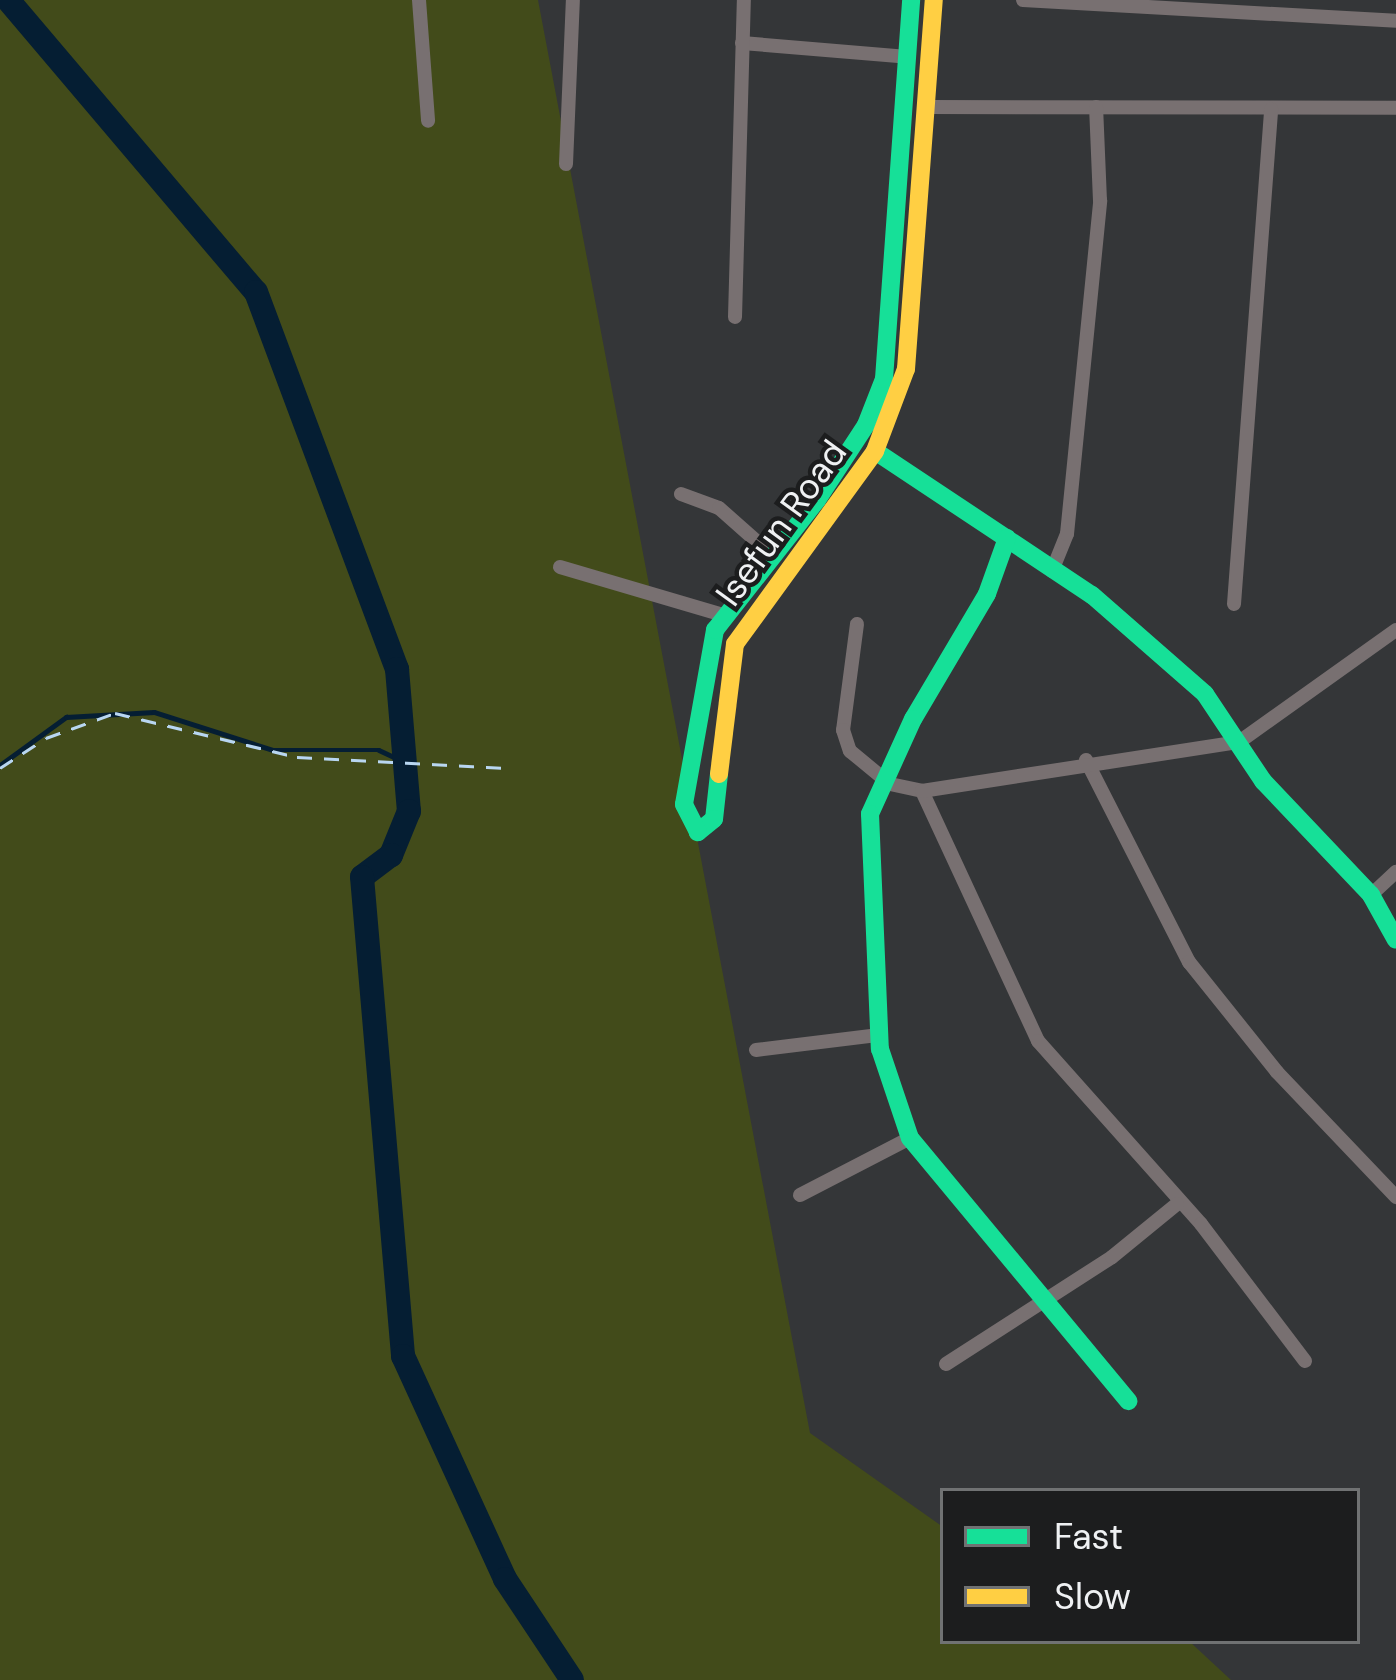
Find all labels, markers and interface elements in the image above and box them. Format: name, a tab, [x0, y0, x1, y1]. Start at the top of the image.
street label: Isefun Road	[707, 432, 855, 614]
legend	[940, 1488, 1360, 1644]
text: Fast	[1054, 1513, 1123, 1560]
text: Slow	[1054, 1573, 1131, 1620]

